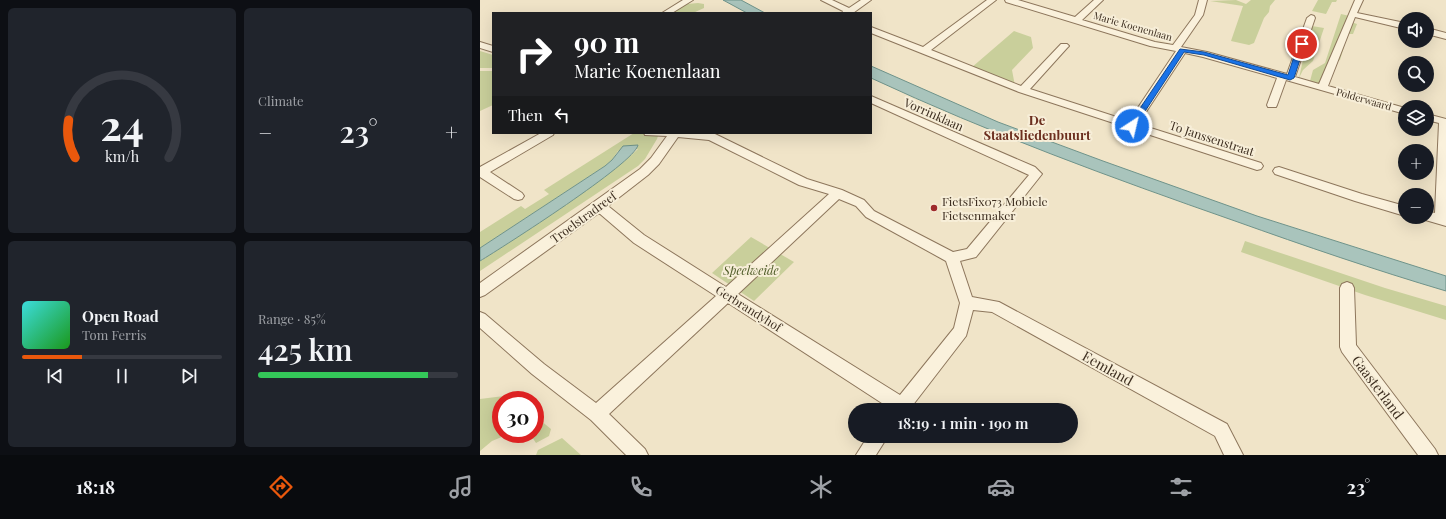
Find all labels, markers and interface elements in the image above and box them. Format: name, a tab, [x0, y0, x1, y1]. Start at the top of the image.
street label: Marie Koenenlaan	[1092, 8, 1174, 44]
map controls	[1398, 12, 1434, 224]
button: sound	[1398, 12, 1434, 48]
text: 90 m	[574, 23, 639, 60]
pin	[1285, 27, 1319, 61]
icon: right	[508, 28, 560, 80]
icon: arrive	[1291, 33, 1313, 55]
button: search	[1398, 56, 1434, 92]
text: Marie Koenenlaan	[574, 59, 721, 83]
street label: Polderwaard	[1335, 84, 1393, 114]
text: Climate	[258, 92, 304, 109]
street label: Vorrinklaan	[901, 93, 966, 134]
text: 24	[100, 96, 144, 151]
button: layers	[1398, 100, 1434, 136]
icon: left	[551, 104, 573, 126]
text: Then	[508, 105, 543, 125]
position arrow	[1111, 105, 1153, 147]
text: 23°	[340, 111, 378, 151]
district label: De Staatsliedenbuurt	[983, 111, 1091, 143]
text: −	[258, 117, 272, 147]
text: +	[445, 117, 458, 147]
street label: To Janssenstraat	[1167, 117, 1257, 159]
button: +	[1398, 144, 1434, 180]
text: km/h	[105, 147, 140, 166]
street label: Troelstradreef	[547, 187, 620, 246]
button: −	[1398, 188, 1434, 224]
place label: FietsFix073 Mobiele Fietsenmaker	[942, 193, 1048, 223]
marker: FietsFix073 Mobiele Fietsenmaker	[929, 203, 939, 213]
park label: Speelweide	[722, 262, 779, 278]
street label: Gerbrandyhof	[713, 281, 786, 335]
text: Open Road	[82, 306, 159, 326]
text: Range · 85%	[258, 310, 326, 327]
text: Tom Ferris	[82, 326, 146, 343]
text: 425 km	[258, 329, 352, 369]
street label: Eemland	[1079, 346, 1137, 390]
street label: Gaasterland	[1348, 351, 1408, 423]
icon: previous	[44, 365, 66, 387]
icon: pause	[111, 365, 133, 387]
icon: next	[178, 365, 200, 387]
speed limit sign: 30	[492, 391, 544, 443]
text: 18:19 · 1 min · 190 m	[897, 413, 1029, 433]
icon: directions	[267, 473, 295, 501]
icon: music	[447, 473, 475, 501]
icon: phone	[627, 473, 655, 501]
icon: climate	[807, 473, 835, 501]
icon: car	[987, 473, 1015, 501]
icon: filters	[1167, 473, 1195, 501]
text: 18:18	[76, 475, 115, 499]
text: 23°	[1347, 475, 1370, 499]

